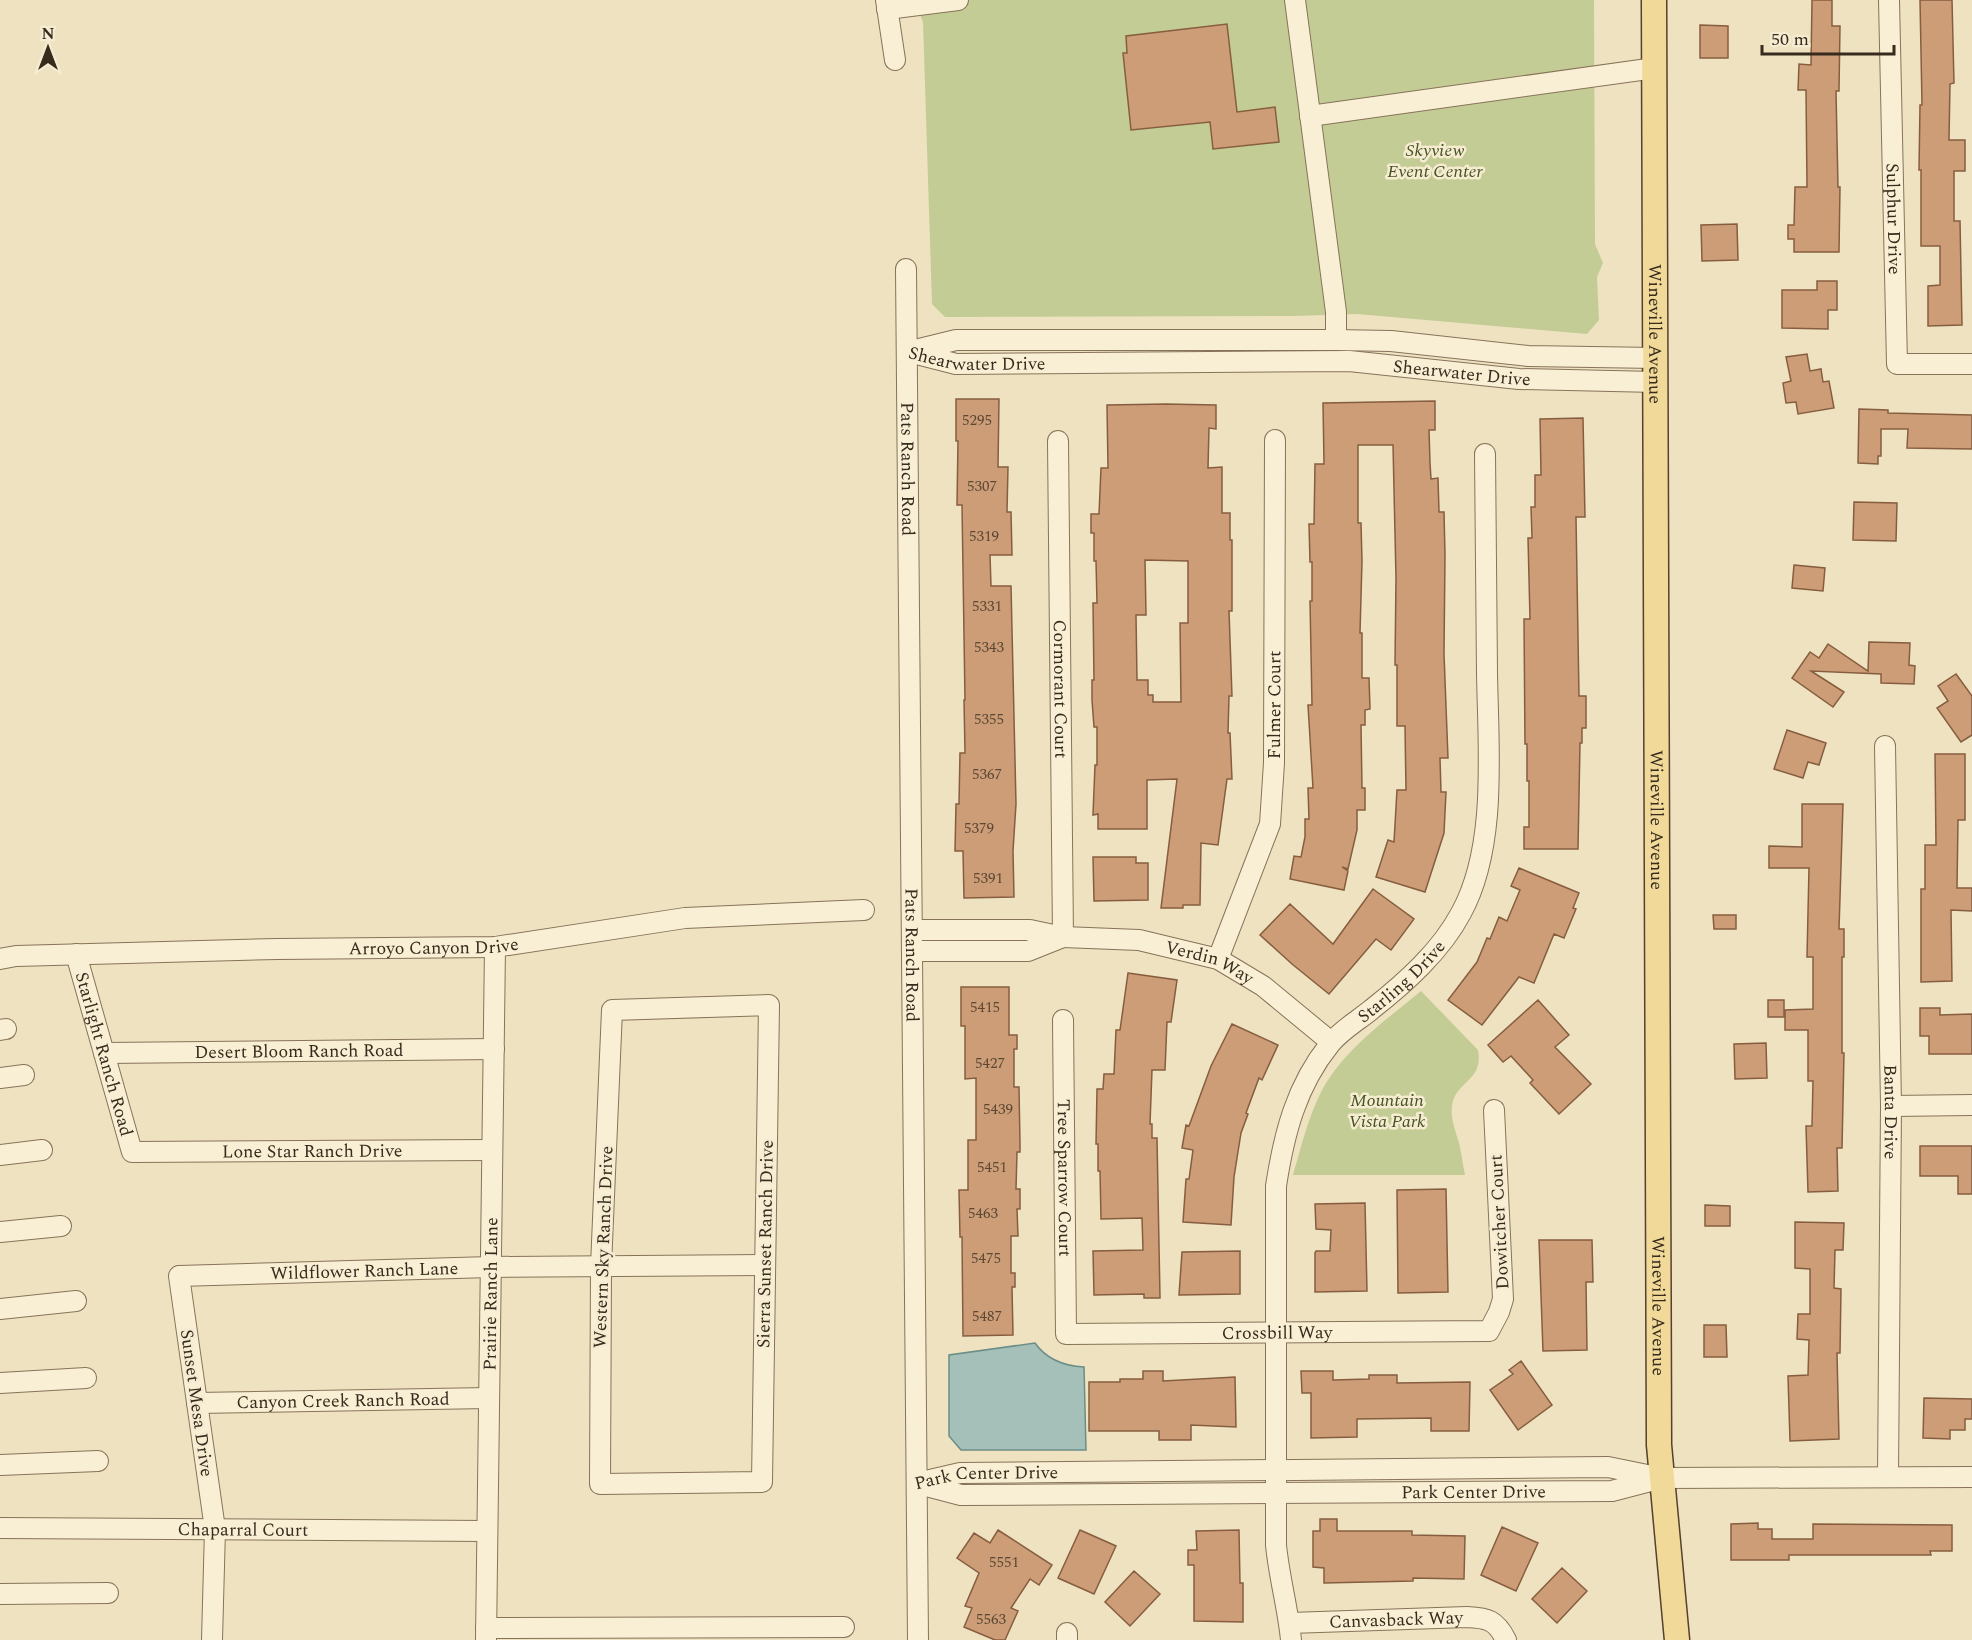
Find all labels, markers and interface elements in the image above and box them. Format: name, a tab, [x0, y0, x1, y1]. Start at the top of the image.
north arrow	[18, 18, 78, 78]
scale bar	[1762, 18, 1894, 56]
text: N	[41, 22, 55, 46]
text: 50 m	[1771, 26, 1809, 53]
park label: Skyview Event Center	[1387, 137, 1484, 185]
street label: Sulphur Drive	[1879, 163, 1908, 275]
street label: Wineville Avenue	[1641, 264, 1668, 404]
street label: Shearwater Drive	[906, 339, 1046, 378]
street label: Shearwater Drive	[1392, 353, 1531, 393]
street label: Pats Ranch Road	[893, 402, 921, 536]
house number: 5295	[962, 409, 992, 432]
house number: 5307	[967, 475, 997, 498]
house number: 5319	[969, 525, 999, 548]
house number: 5331	[972, 595, 1002, 618]
street label: Cormorant Court	[1046, 619, 1074, 759]
house number: 5343	[974, 636, 1004, 659]
street label: Fulmer Court	[1261, 650, 1288, 759]
house number: 5355	[974, 708, 1004, 731]
street label: Wineville Avenue	[1643, 750, 1670, 890]
house number: 5367	[972, 763, 1002, 786]
house number: 5379	[964, 817, 994, 840]
house number: 5391	[973, 867, 1003, 890]
street label: Pats Ranch Road	[897, 888, 926, 1022]
street label: Arroyo Canyon Drive	[348, 931, 520, 962]
street label: Verdin Way	[1162, 934, 1260, 992]
street label: Starling Drive	[1352, 935, 1452, 1030]
street label: Starlight Ranch Road	[68, 969, 140, 1139]
house number: 5415	[970, 996, 1000, 1019]
street label: Desert Bloom Ranch Road	[194, 1037, 404, 1066]
house number: 5427	[975, 1052, 1005, 1075]
street label: Banta Drive	[1876, 1064, 1904, 1160]
park label: Mountain Vista Park	[1348, 1087, 1426, 1135]
house number: 5439	[983, 1098, 1013, 1121]
street label: Tree Sparrow Court	[1050, 1099, 1078, 1257]
street label: Lone Star Ranch Drive	[222, 1137, 403, 1165]
street label: Sierra Sunset Ranch Drive	[750, 1140, 781, 1348]
street label: Western Sky Ranch Drive	[586, 1145, 621, 1349]
street label: Dowitcher Court	[1482, 1154, 1517, 1290]
house number: 5451	[977, 1156, 1007, 1179]
house number: 5463	[968, 1202, 998, 1225]
street label: Prairie Ranch Lane	[476, 1217, 505, 1371]
street label: Wineville Avenue	[1644, 1236, 1672, 1376]
house number: 5475	[971, 1247, 1001, 1270]
street label: Wildflower Ranch Lane	[270, 1255, 459, 1287]
house number: 5487	[972, 1305, 1002, 1328]
street label: Crossbill Way	[1222, 1319, 1334, 1347]
street label: Sunset Mesa Drive	[173, 1328, 220, 1479]
street label: Canyon Creek Ranch Road	[236, 1386, 450, 1416]
street label: Park Center Drive	[912, 1459, 1058, 1497]
street label: Park Center Drive	[1401, 1478, 1546, 1506]
street label: Chaparral Court	[177, 1516, 308, 1544]
house number: 5551	[989, 1551, 1019, 1574]
street label: Canvasback Way	[1328, 1604, 1465, 1636]
house number: 5563	[976, 1608, 1006, 1631]

